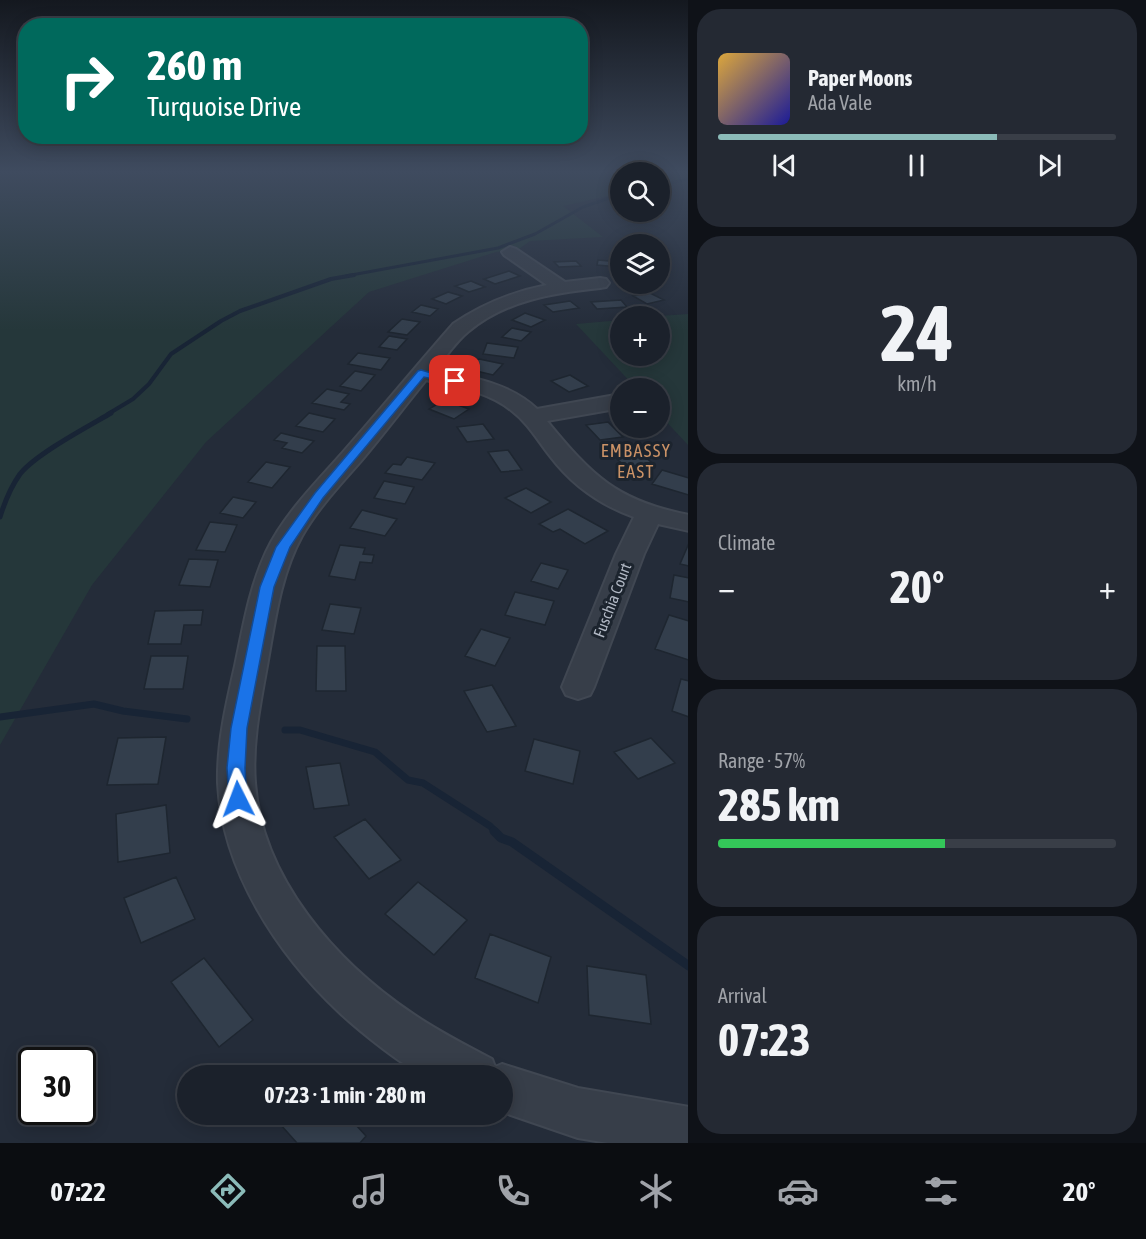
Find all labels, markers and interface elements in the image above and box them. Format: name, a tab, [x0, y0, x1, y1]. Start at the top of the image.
text: 260 m	[147, 41, 242, 89]
icon: right	[48, 42, 126, 120]
text: Paper Moons	[808, 65, 912, 91]
text: Turquoise Drive	[147, 91, 301, 122]
text: Ada Vale	[808, 91, 872, 114]
icon: previous	[768, 149, 801, 182]
icon: pause	[900, 149, 933, 182]
icon: next	[1033, 149, 1066, 182]
map controls	[610, 162, 670, 438]
button: search	[610, 162, 670, 222]
button: layers	[610, 234, 670, 294]
text: 24	[880, 288, 954, 378]
button: +	[610, 306, 670, 366]
pin	[429, 355, 480, 406]
icon: arrive	[438, 364, 471, 397]
text: km/h	[897, 372, 937, 395]
button: −	[610, 378, 670, 438]
district label: EMBASSY EAST	[601, 440, 671, 482]
text: Climate	[718, 531, 775, 554]
street label: Fuschia Court	[590, 560, 635, 640]
text: 20°	[890, 561, 944, 613]
text: −	[718, 568, 735, 606]
text: +	[1099, 568, 1116, 606]
text: Range · 57%	[718, 749, 805, 772]
position arrow	[206, 767, 270, 831]
text: 285 km	[718, 779, 840, 831]
text: Arrival	[718, 984, 767, 1007]
text: 07:23	[718, 1014, 811, 1066]
speed limit sign: 30	[18, 1047, 96, 1125]
text: 07:23 · 1 min · 280 m	[264, 1082, 426, 1108]
icon: directions	[207, 1170, 249, 1212]
icon: music	[349, 1170, 391, 1212]
icon: phone	[492, 1170, 534, 1212]
icon: climate	[635, 1170, 677, 1212]
icon: car	[777, 1170, 819, 1212]
icon: filters	[920, 1170, 962, 1212]
text: 07:22	[50, 1176, 106, 1207]
text: 20°	[1063, 1176, 1096, 1207]

